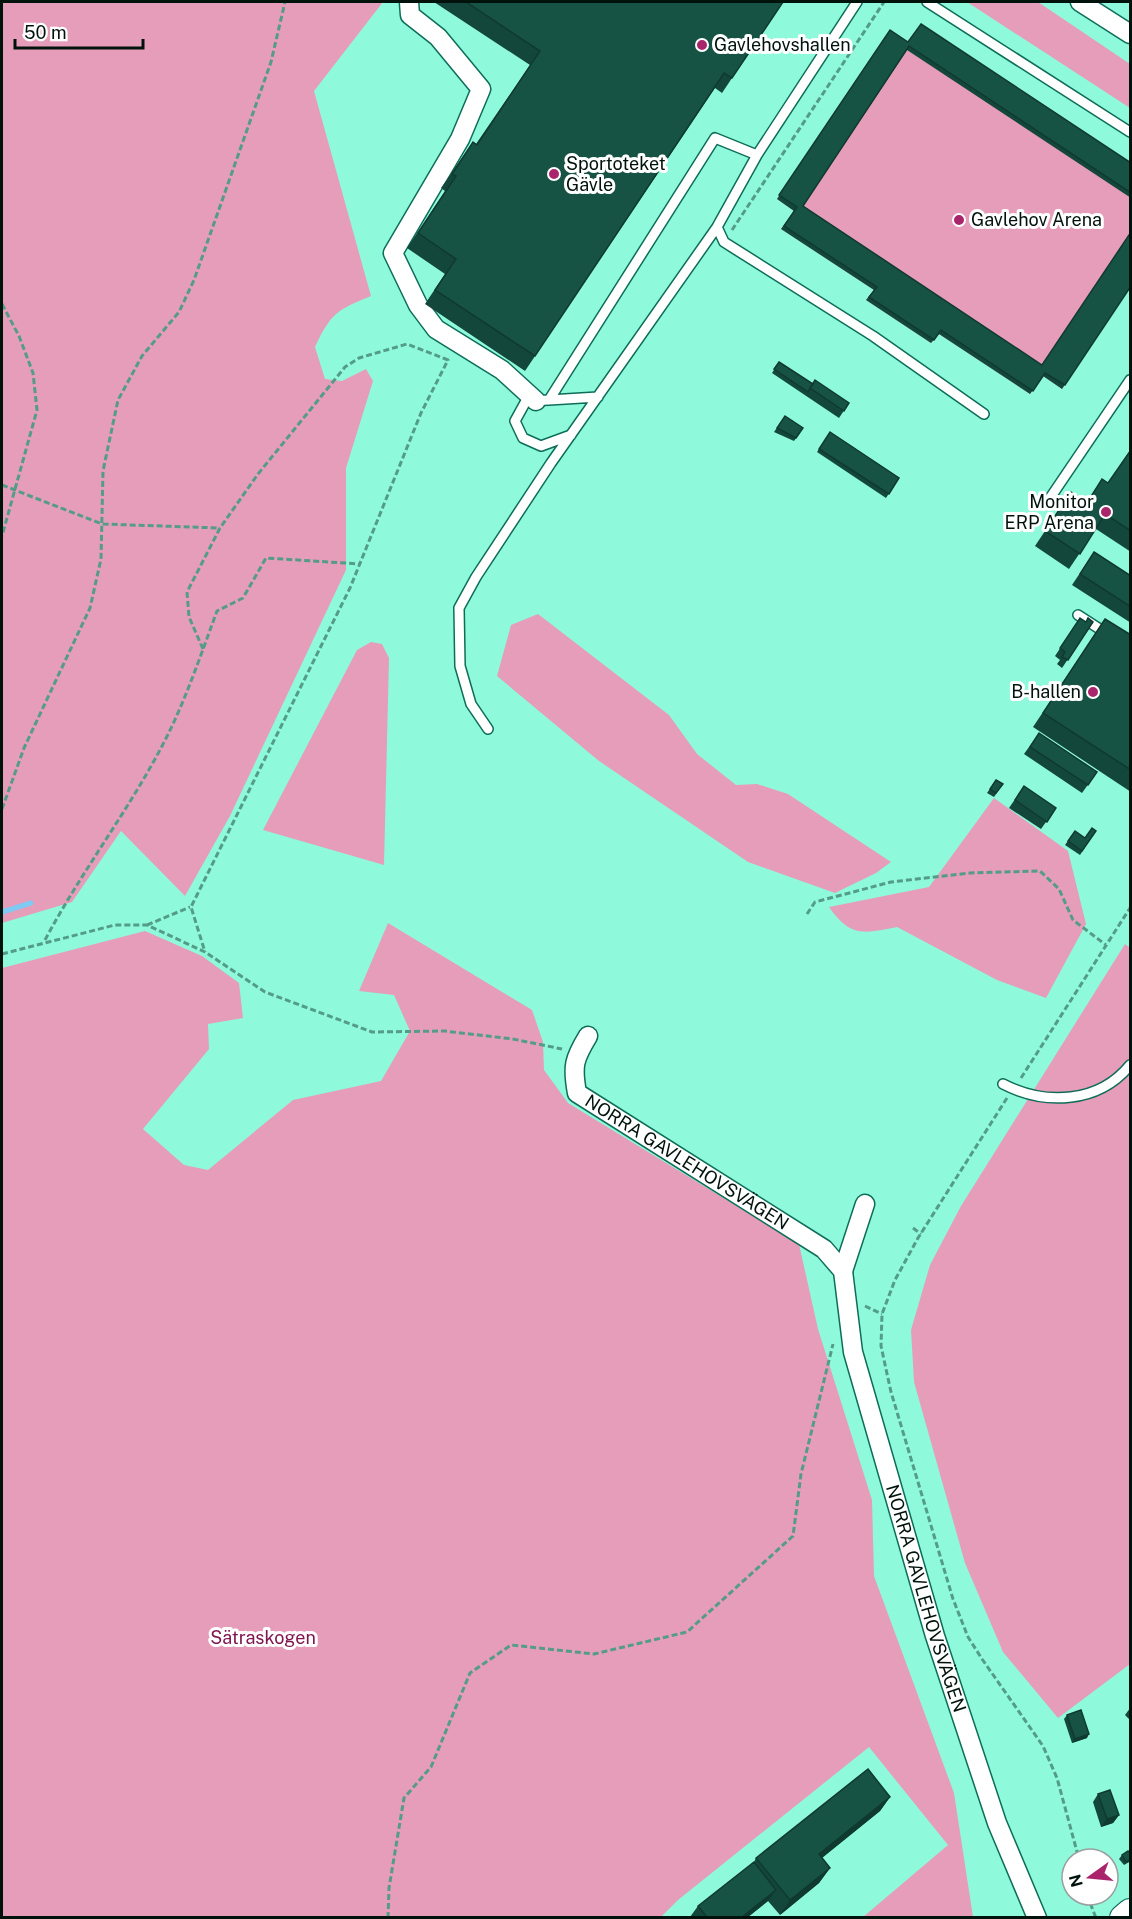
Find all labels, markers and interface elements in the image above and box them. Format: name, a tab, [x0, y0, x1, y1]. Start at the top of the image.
scale bar	[15, 12, 142, 50]
text: 50 m	[24, 22, 67, 43]
place label: Gavlehovshallen	[714, 34, 851, 55]
marker: Gavlehovshallen	[695, 38, 709, 52]
place label: Sportoteket Gävle	[566, 153, 666, 195]
marker: Sportoteket Gävle	[547, 167, 561, 181]
place label: Gavlehov Arena	[971, 209, 1102, 230]
marker: Gavlehov Arena	[952, 213, 966, 227]
place label: Monitor ERP Arena	[1005, 491, 1094, 533]
marker: Monitor ERP Arena	[1099, 505, 1113, 519]
place label: B-hallen	[1011, 681, 1081, 702]
marker: B-hallen	[1086, 685, 1100, 699]
street label: NORRA GAVLEHOVSVÄGEN	[581, 1090, 793, 1234]
street label: NORRA GAVLEHOVSVÄGEN	[882, 1482, 971, 1715]
park label: Sätraskogen	[210, 1627, 316, 1648]
north arrow	[1060, 1847, 1120, 1907]
text: N	[1065, 1872, 1087, 1889]

